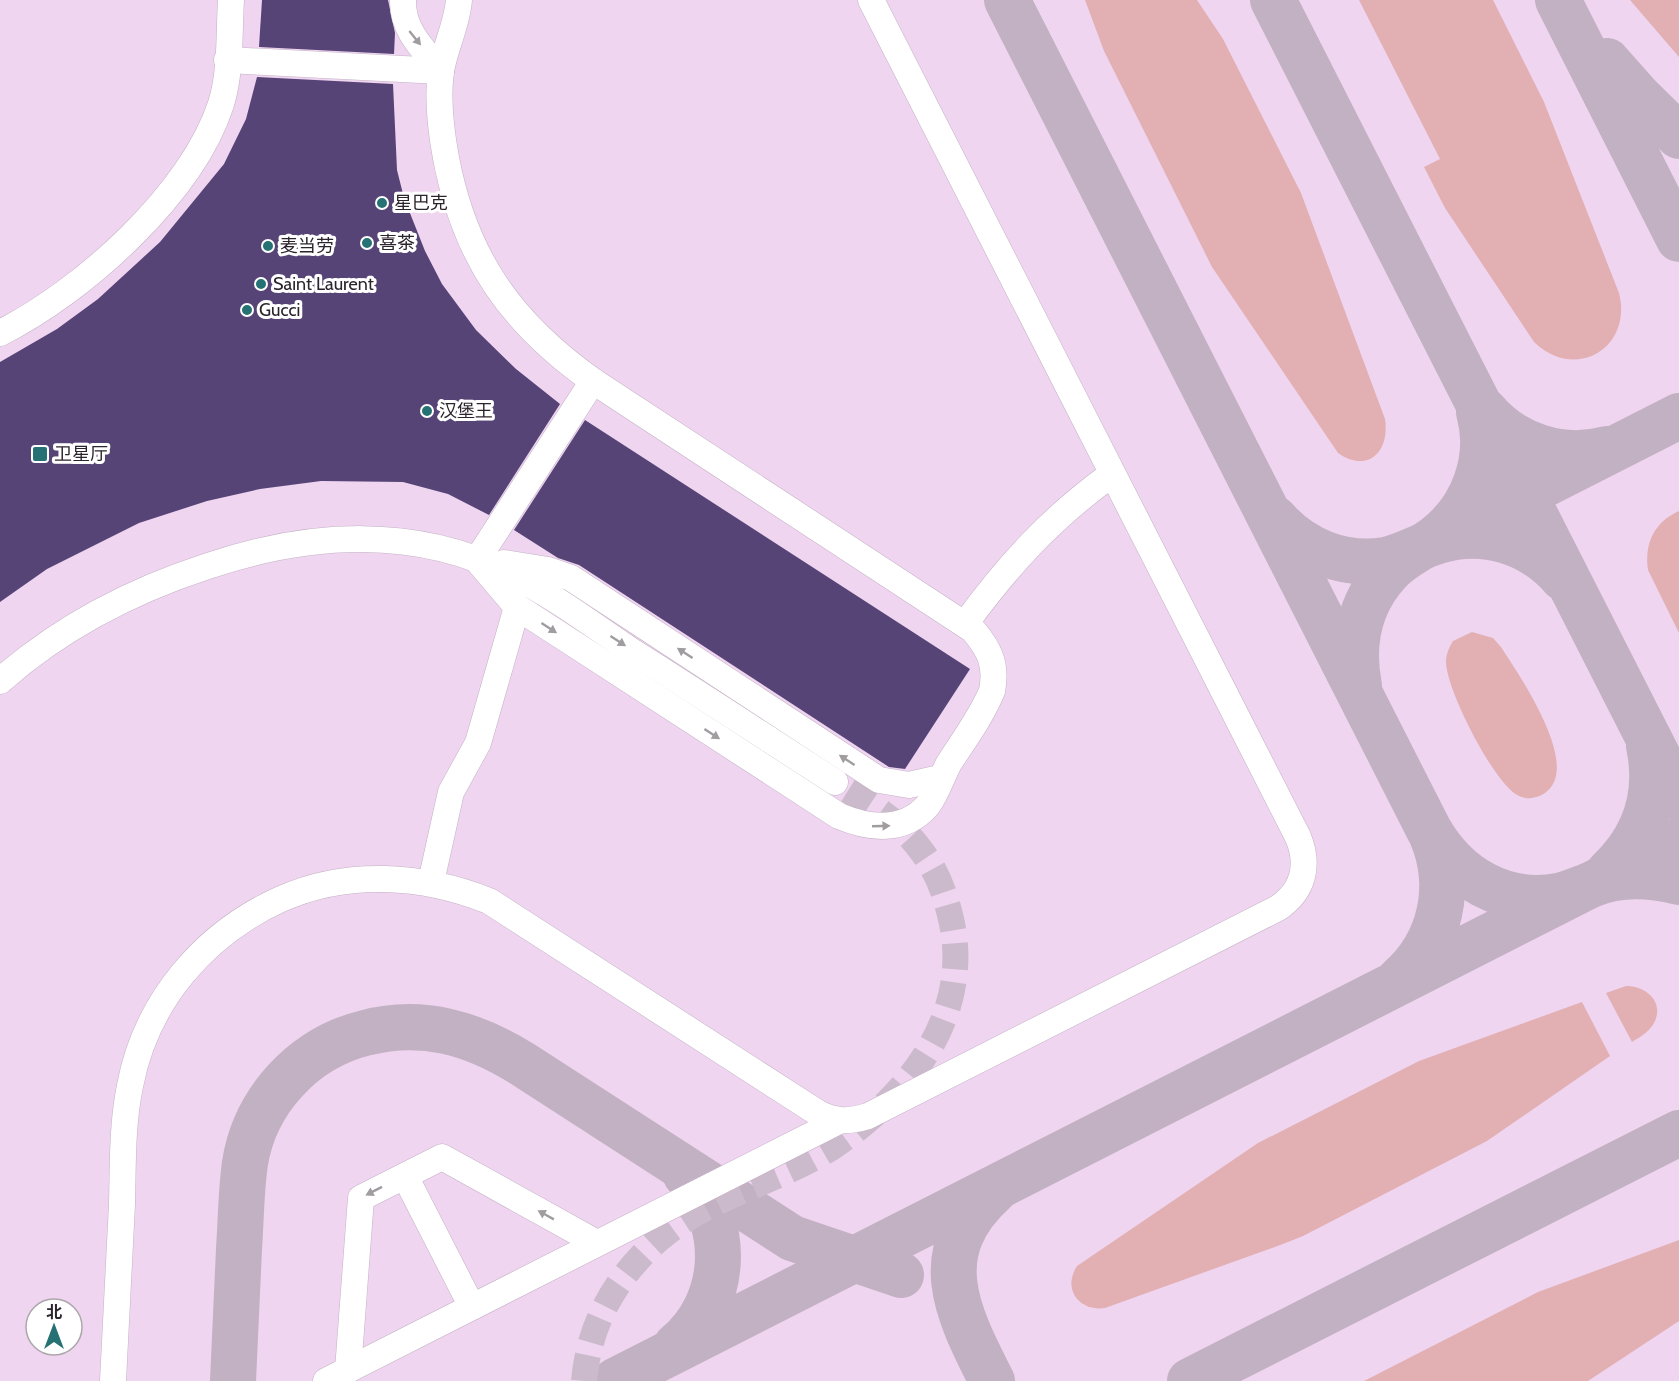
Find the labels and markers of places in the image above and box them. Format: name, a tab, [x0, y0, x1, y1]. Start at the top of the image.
place label: 星巴克	[394, 192, 448, 214]
marker: 星巴克	[375, 196, 389, 210]
place label: 喜茶	[379, 232, 415, 254]
place label: 麦当劳	[280, 235, 334, 257]
marker: 喜茶	[360, 236, 374, 250]
marker: 麦当劳	[261, 239, 275, 253]
place label: Saint Laurent	[273, 273, 374, 295]
marker: Saint Laurent	[254, 277, 268, 291]
place label: Gucci	[259, 299, 300, 321]
marker: Gucci	[240, 303, 254, 317]
place label: 汉堡王	[439, 400, 493, 422]
marker: 汉堡王	[420, 404, 434, 418]
place label: 卫星厅	[54, 443, 108, 465]
marker: 卫星厅	[31, 445, 49, 463]

